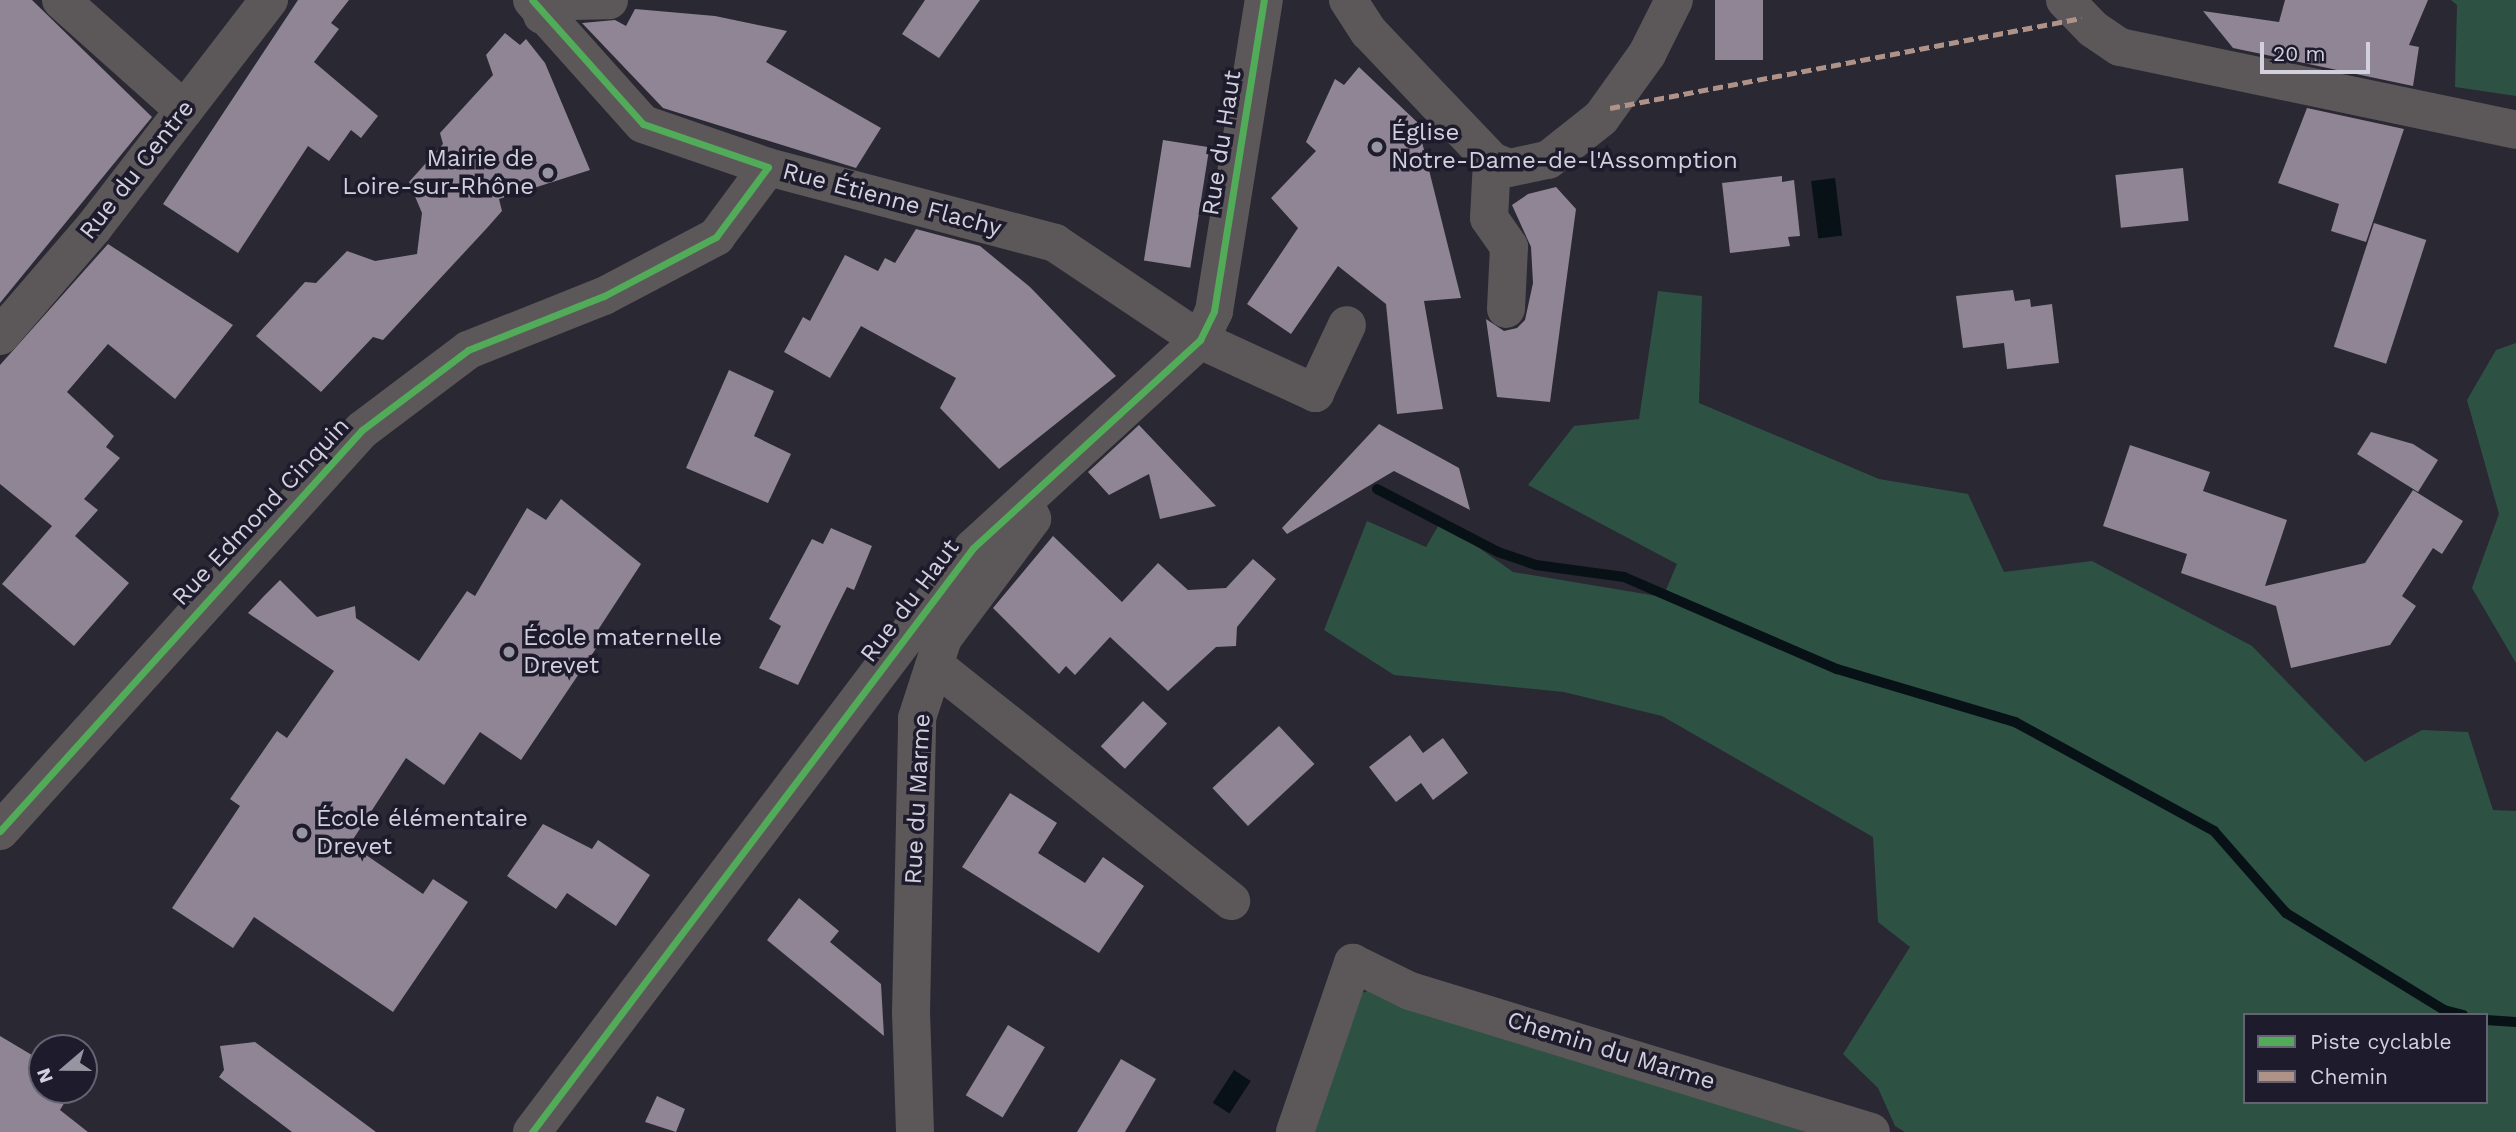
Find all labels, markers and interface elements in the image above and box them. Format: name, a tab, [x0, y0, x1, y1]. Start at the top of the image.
scale bar	[2264, 28, 2374, 72]
text: 20 m	[2273, 41, 2325, 66]
street label: Rue du Haut	[1196, 68, 1248, 218]
street label: Rue du Centre	[74, 95, 200, 245]
place label: Église Notre-Dame-de-l'Assomption	[1391, 119, 1738, 175]
marker: Église Notre-Dame-de-l'Assomption	[1369, 139, 1385, 155]
place label: Mairie de Loire-sur-Rhône	[342, 145, 534, 201]
street label: Rue Étienne Flachy	[779, 157, 1005, 243]
marker: Mairie de Loire-sur-Rhône	[540, 165, 556, 181]
street label: Rue Edmond Cinquin	[166, 412, 356, 612]
street label: Rue du Haut	[854, 534, 966, 668]
place label: École maternelle Drevet	[523, 624, 722, 680]
marker: École maternelle Drevet	[501, 644, 517, 660]
street label: Rue du Marme	[899, 713, 937, 885]
place label: École élémentaire Drevet	[316, 805, 528, 861]
marker: École élémentaire Drevet	[294, 825, 310, 841]
street label: Chemin du Marme	[1504, 1006, 1718, 1096]
legend	[2243, 1013, 2488, 1104]
text: Piste cyclable	[2310, 1029, 2452, 1054]
north arrow	[28, 1034, 98, 1104]
text: Chemin	[2310, 1064, 2388, 1089]
text: N	[31, 1065, 58, 1086]

